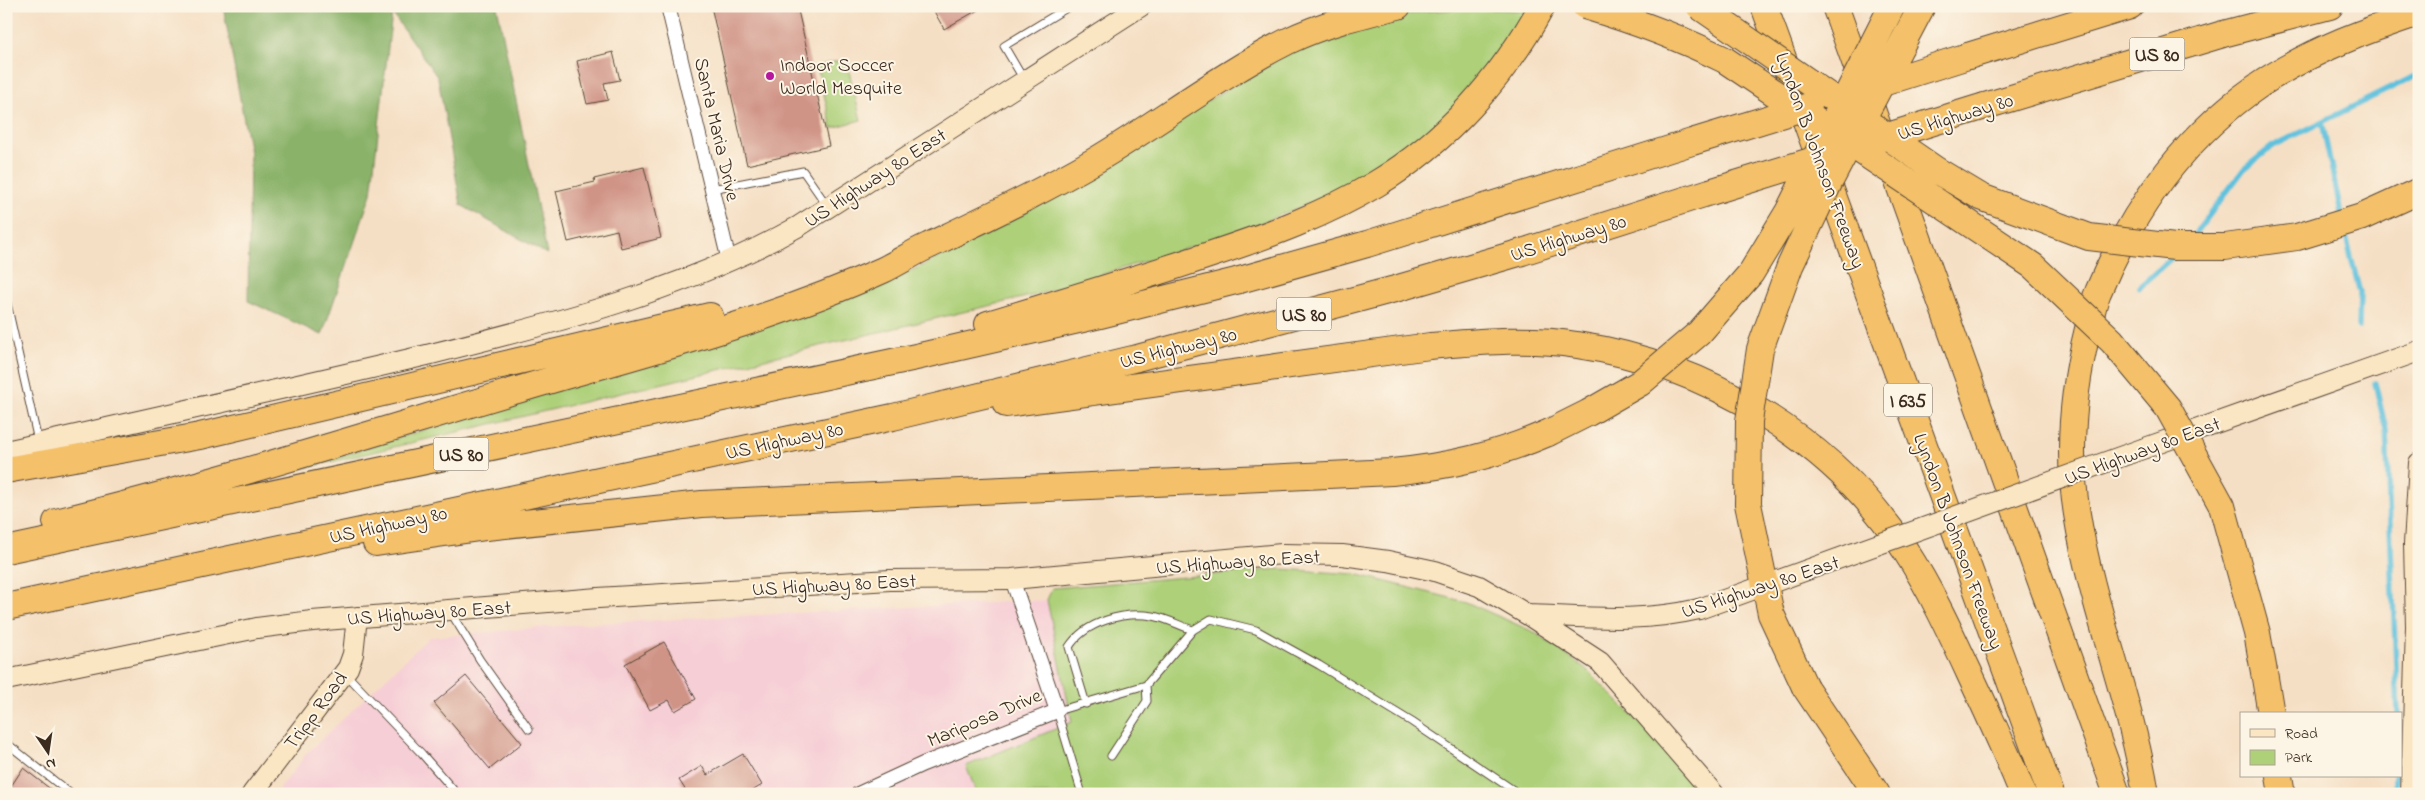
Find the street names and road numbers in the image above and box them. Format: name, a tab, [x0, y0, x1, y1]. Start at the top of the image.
road number: US 80	[2130, 38, 2184, 70]
street label: Lyndon B Johnson Freeway	[1766, 49, 1871, 273]
street label: Santa Maria Drive	[685, 55, 746, 204]
street label: US Highway 80	[1894, 87, 2018, 151]
street label: US Highway 80 East	[800, 122, 954, 237]
street label: US Highway 80	[1507, 208, 1631, 272]
road number: US 80	[1276, 298, 1332, 330]
street label: US Highway 80	[1117, 321, 1241, 379]
road number: I 635	[1884, 384, 1932, 416]
street label: US Highway 80 East	[2061, 411, 2226, 495]
street label: US Highway 80	[723, 416, 847, 470]
street label: Lyndon B Johnson Freeway	[1904, 430, 2009, 654]
road number: US 80	[434, 438, 488, 470]
street label: US Highway 80	[327, 500, 451, 554]
street label: US Highway 80 East	[1155, 543, 1322, 585]
street label: US Highway 80 East	[1678, 549, 1844, 629]
street label: US Highway 80 East	[751, 568, 917, 606]
street label: US Highway 80 East	[346, 594, 513, 636]
street label: Tripp Road	[278, 666, 356, 757]
street label: Mariposa Drive	[923, 682, 1047, 756]

